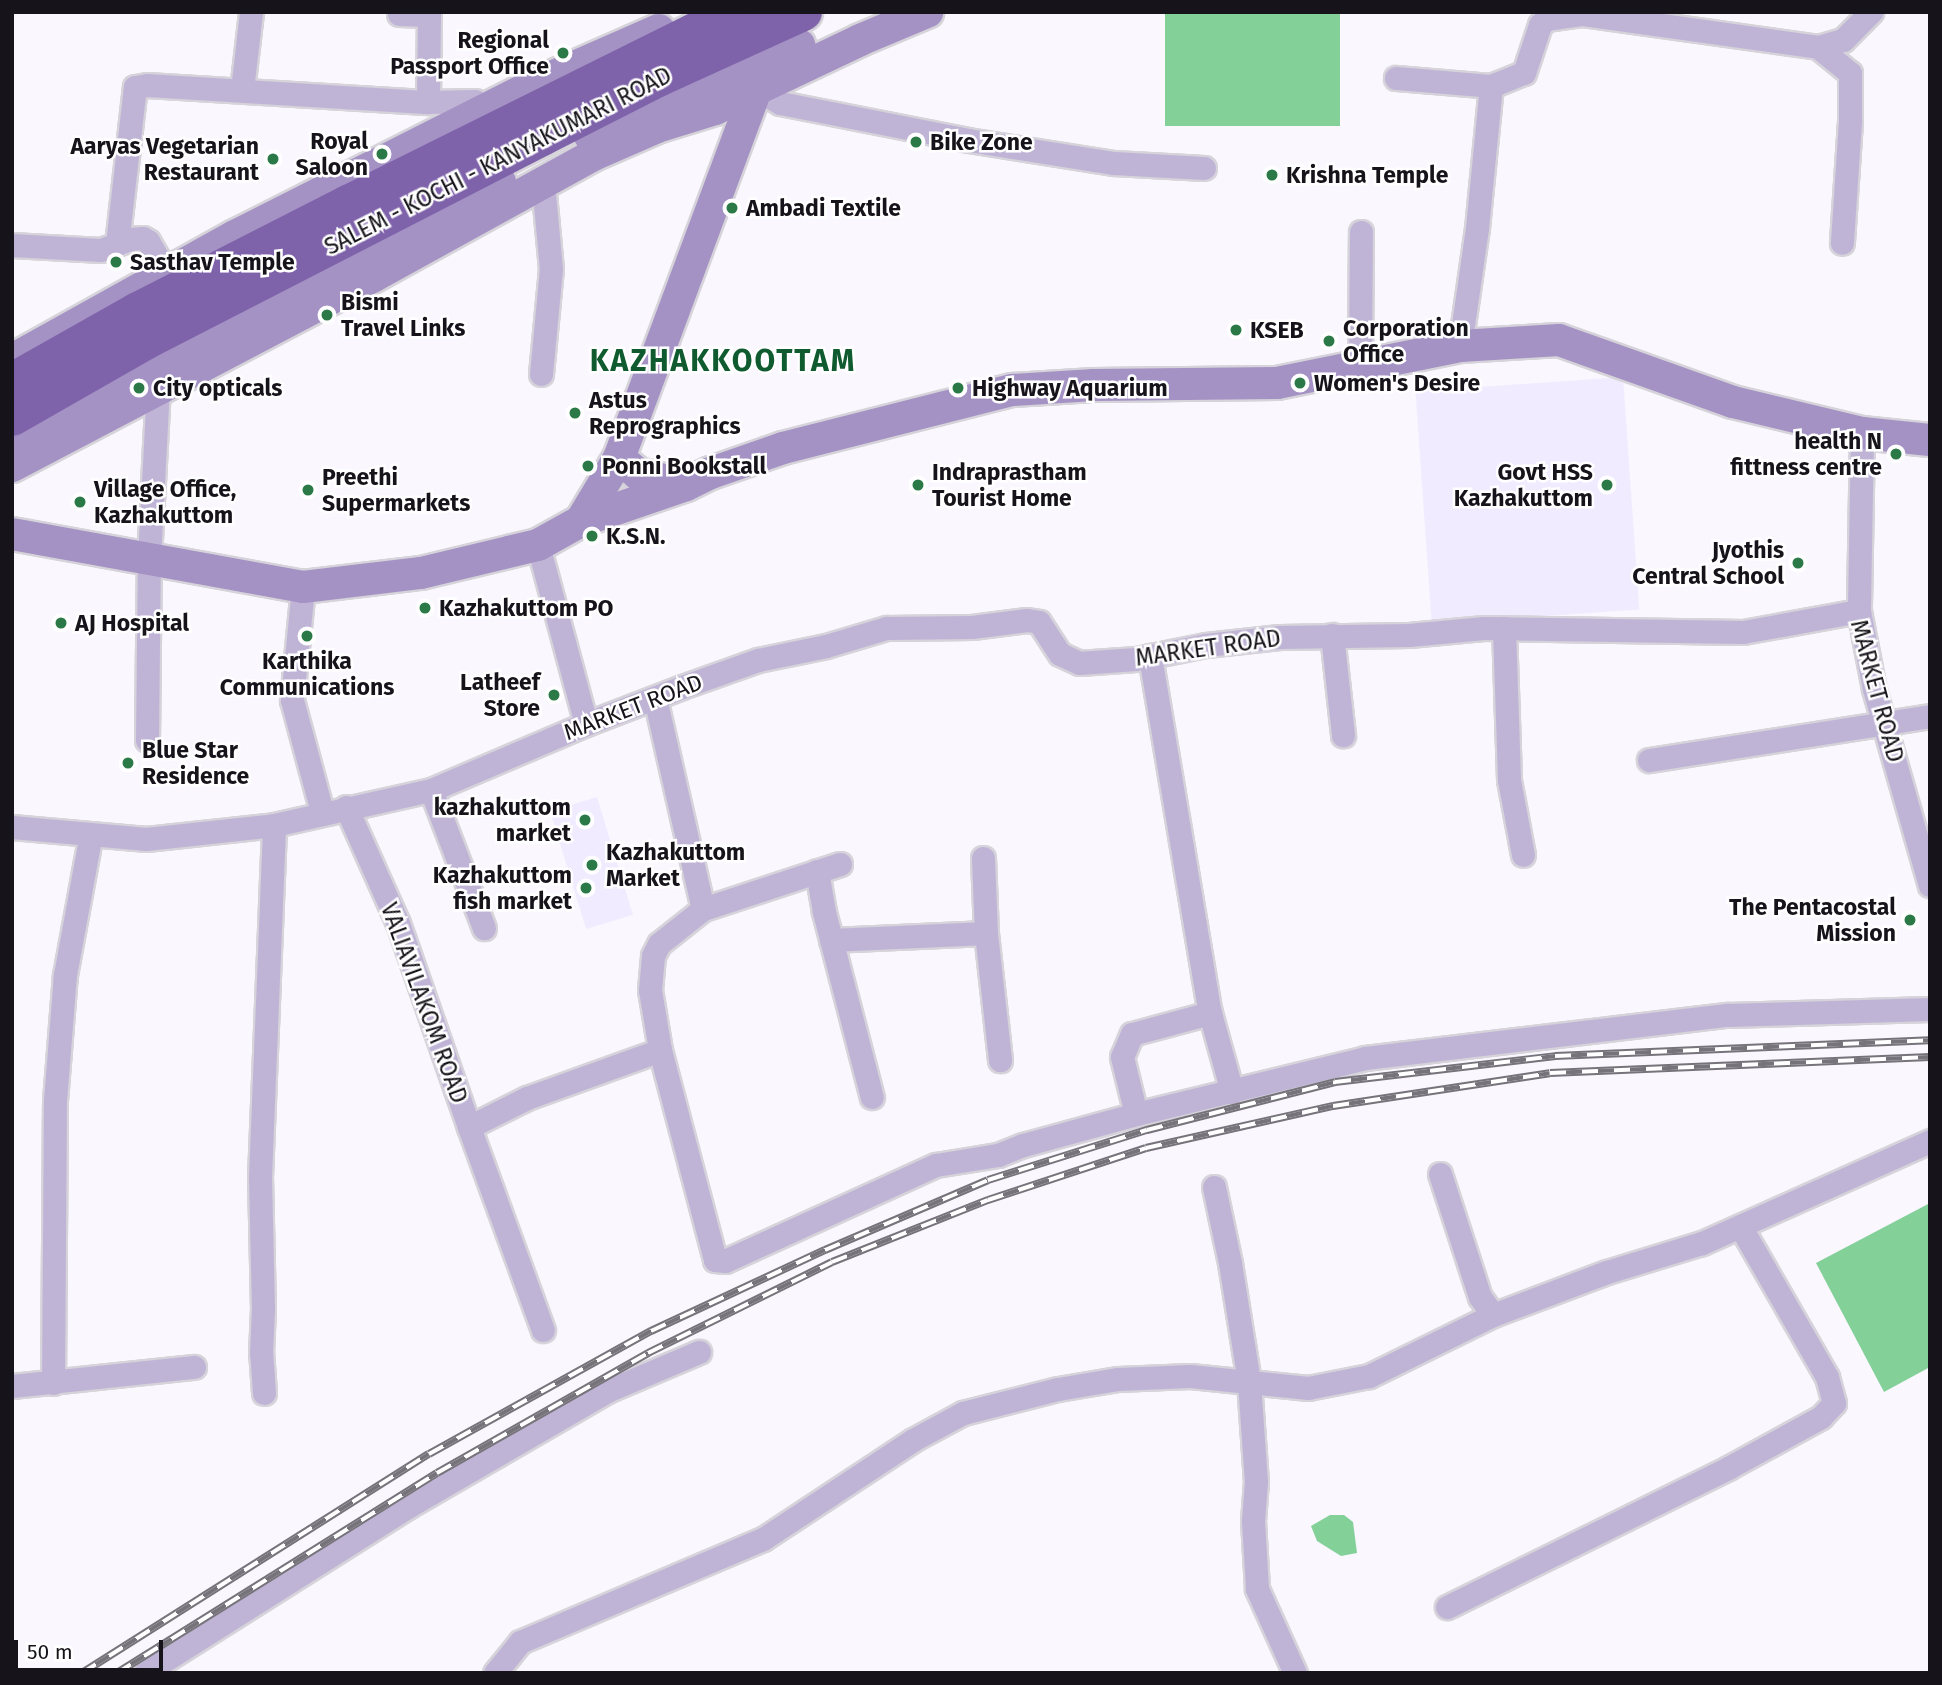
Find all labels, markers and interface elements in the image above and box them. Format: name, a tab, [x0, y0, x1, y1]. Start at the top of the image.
place label: Regional Passport Office	[390, 26, 549, 80]
marker: Regional Passport Office	[555, 45, 571, 61]
street label: SALEM - KOCHI - KANYAKUMARI ROAD	[320, 61, 676, 261]
place label: Royal Saloon	[296, 127, 368, 181]
place label: Bike Zone	[930, 128, 1033, 156]
place label: Aaryas Vegetarian Restaurant	[70, 132, 259, 186]
marker: Bike Zone	[908, 134, 924, 150]
marker: Royal Saloon	[374, 146, 390, 162]
marker: Aaryas Vegetarian Restaurant	[265, 151, 281, 167]
place label: Krishna Temple	[1286, 161, 1448, 189]
marker: Krishna Temple	[1264, 167, 1280, 183]
place label: Ambadi Textile	[746, 194, 901, 222]
marker: Ambadi Textile	[724, 200, 740, 216]
place label: Sasthav Temple	[130, 248, 295, 276]
marker: Sasthav Temple	[108, 254, 124, 270]
place label: Bismi Travel Links	[341, 288, 465, 342]
marker: Bismi Travel Links	[319, 307, 335, 323]
place label: Corporation Office	[1343, 314, 1469, 368]
place label: KSEB	[1250, 316, 1304, 344]
marker: KSEB	[1228, 322, 1244, 338]
marker: Corporation Office	[1321, 333, 1337, 349]
district label: KAZHAKKOOTTAM	[591, 343, 855, 379]
place label: Women's Desire	[1314, 369, 1480, 397]
place label: City opticals	[153, 374, 282, 402]
place label: Highway Aquarium	[972, 374, 1168, 402]
marker: Women's Desire	[1292, 375, 1308, 391]
marker: City opticals	[131, 380, 147, 396]
marker: Highway Aquarium	[950, 380, 966, 396]
place label: Astus Reprographics	[589, 386, 741, 440]
marker: Astus Reprographics	[567, 405, 583, 421]
place label: health N fittness centre	[1730, 427, 1882, 481]
marker: health N fittness centre	[1888, 446, 1904, 462]
place label: Ponni Bookstall	[602, 452, 766, 480]
marker: Ponni Bookstall	[580, 458, 596, 474]
place label: Indraprastham Tourist Home	[932, 458, 1087, 512]
place label: Govt HSS Kazhakuttom	[1454, 458, 1593, 512]
place label: Preethi Supermarkets	[322, 463, 470, 517]
place label: Village Office, Kazhakuttom	[94, 475, 236, 529]
marker: Indraprastham Tourist Home	[910, 477, 926, 493]
marker: Govt HSS Kazhakuttom	[1599, 477, 1615, 493]
marker: Preethi Supermarkets	[300, 482, 316, 498]
marker: Village Office, Kazhakuttom	[72, 494, 88, 510]
place label: K.S.N.	[606, 522, 666, 550]
marker: K.S.N.	[584, 528, 600, 544]
place label: Jyothis Central School	[1632, 536, 1784, 590]
marker: Jyothis Central School	[1790, 555, 1806, 571]
place label: Kazhakuttom PO	[439, 594, 613, 622]
marker: Kazhakuttom PO	[417, 600, 433, 616]
place label: AJ Hospital	[75, 609, 189, 637]
marker: AJ Hospital	[53, 615, 69, 631]
street label: MARKET ROAD	[1845, 617, 1909, 765]
street label: MARKET ROAD	[1134, 624, 1282, 672]
marker: Karthika Communications	[299, 628, 315, 644]
place label: Karthika Communications	[220, 647, 394, 701]
place label: Latheef Store	[460, 668, 540, 722]
street label: MARKET ROAD	[560, 668, 706, 746]
marker: Latheef Store	[546, 687, 562, 703]
place label: Blue Star Residence	[142, 736, 249, 790]
marker: Blue Star Residence	[120, 755, 136, 771]
place label: kazhakuttom market	[434, 793, 571, 847]
marker: kazhakuttom market	[577, 812, 593, 828]
place label: Kazhakuttom Market	[606, 838, 745, 892]
marker: Kazhakuttom Market	[584, 857, 600, 873]
place label: Kazhakuttom fish market	[433, 861, 572, 915]
marker: Kazhakuttom fish market	[578, 880, 594, 896]
place label: The Pentacostal Mission	[1729, 893, 1896, 947]
street label: VALIAVILAKOM ROAD	[375, 899, 473, 1107]
marker: The Pentacostal Mission	[1902, 912, 1918, 928]
scale bar	[18, 1626, 166, 1670]
text: 50 m	[27, 1639, 73, 1665]

